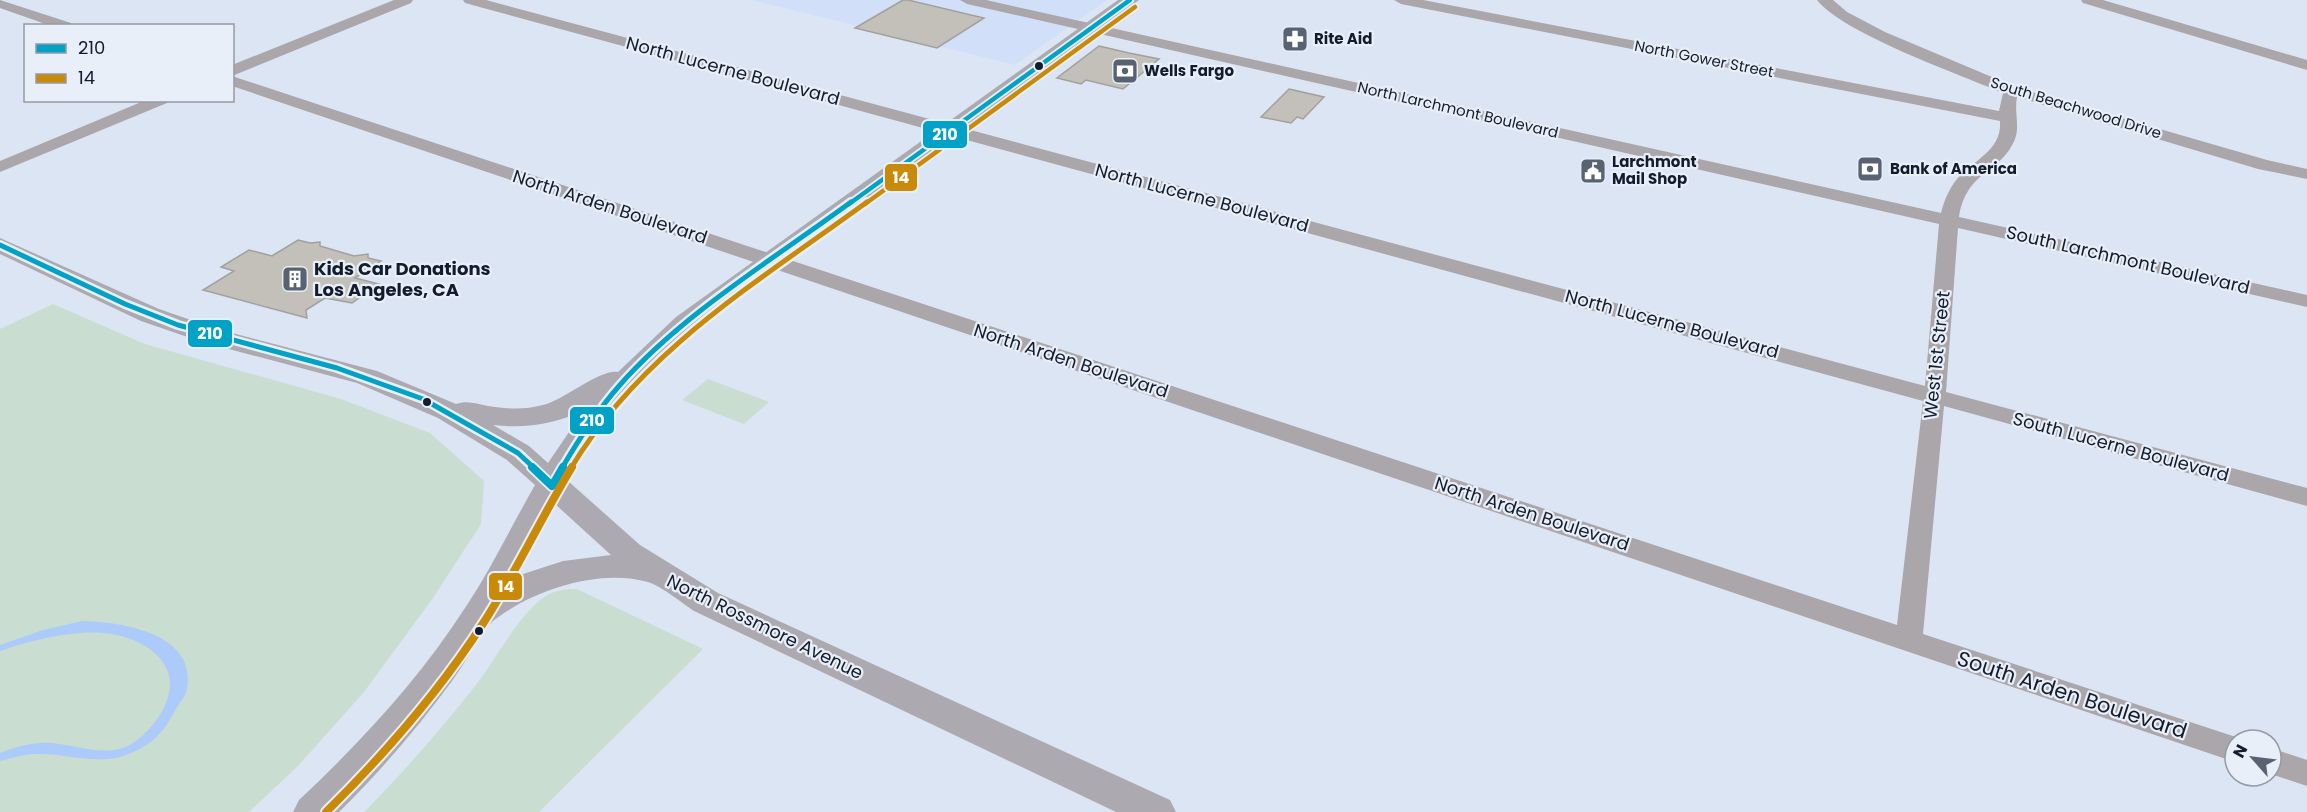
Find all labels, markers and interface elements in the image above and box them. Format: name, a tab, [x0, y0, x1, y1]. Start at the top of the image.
legend	[24, 24, 234, 102]
pharmacy icon: Rite Aid	[1280, 24, 1310, 54]
place label: Rite Aid	[1314, 28, 1372, 49]
street label: North Lucerne Boulevard	[624, 30, 843, 111]
text: 210	[78, 35, 105, 60]
street label: North Gower Street	[1633, 35, 1775, 82]
bank icon: Wells Fargo	[1110, 56, 1140, 86]
unlabelled marker	[1033, 60, 1045, 72]
place label: Wells Fargo	[1144, 60, 1234, 81]
text: 14	[78, 65, 95, 90]
street label: South Beachwood Drive	[1988, 72, 2164, 144]
street label: North Larchmont Boulevard	[1356, 76, 1561, 143]
line badge: 210	[922, 120, 968, 149]
text: 210	[932, 123, 958, 146]
place label: Larchmont Mail Shop	[1612, 151, 1697, 189]
bank icon: Bank of America	[1855, 154, 1885, 184]
public building icon: Larchmont Mail Shop	[1578, 156, 1608, 186]
street label: North Lucerne Boulevard	[1093, 157, 1312, 238]
place label: Bank of America	[1890, 158, 2017, 179]
street label: North Arden Boulevard	[510, 163, 711, 250]
line badge: 14	[884, 163, 918, 192]
text: 14	[893, 166, 910, 189]
street label: South Larchmont Boulevard	[2004, 219, 2252, 300]
place label: Kids Car Donations Los Angeles, CA	[314, 256, 491, 302]
building icon: Kids Car Donations Los Angeles, CA	[280, 264, 310, 294]
street label: North Lucerne Boulevard	[1563, 283, 1782, 364]
street label: West 1st Street	[1917, 290, 1956, 420]
street label: North Arden Boulevard	[971, 317, 1172, 404]
line badge: 210	[187, 319, 233, 348]
text: 210	[197, 322, 223, 345]
unlabelled marker	[421, 396, 433, 408]
line badge: 210	[569, 406, 615, 435]
street label: South Lucerne Boulevard	[2010, 406, 2232, 487]
text: 210	[579, 409, 605, 432]
street label: North Arden Boulevard	[1432, 470, 1633, 557]
street label: North Rossmore Avenue	[663, 568, 867, 685]
line badge: 14	[488, 572, 523, 601]
text: 14	[498, 575, 515, 598]
unlabelled marker	[473, 625, 485, 637]
street label: South Arden Boulevard	[1954, 644, 2191, 745]
north arrow	[2223, 728, 2283, 788]
text: N	[2227, 740, 2253, 762]

